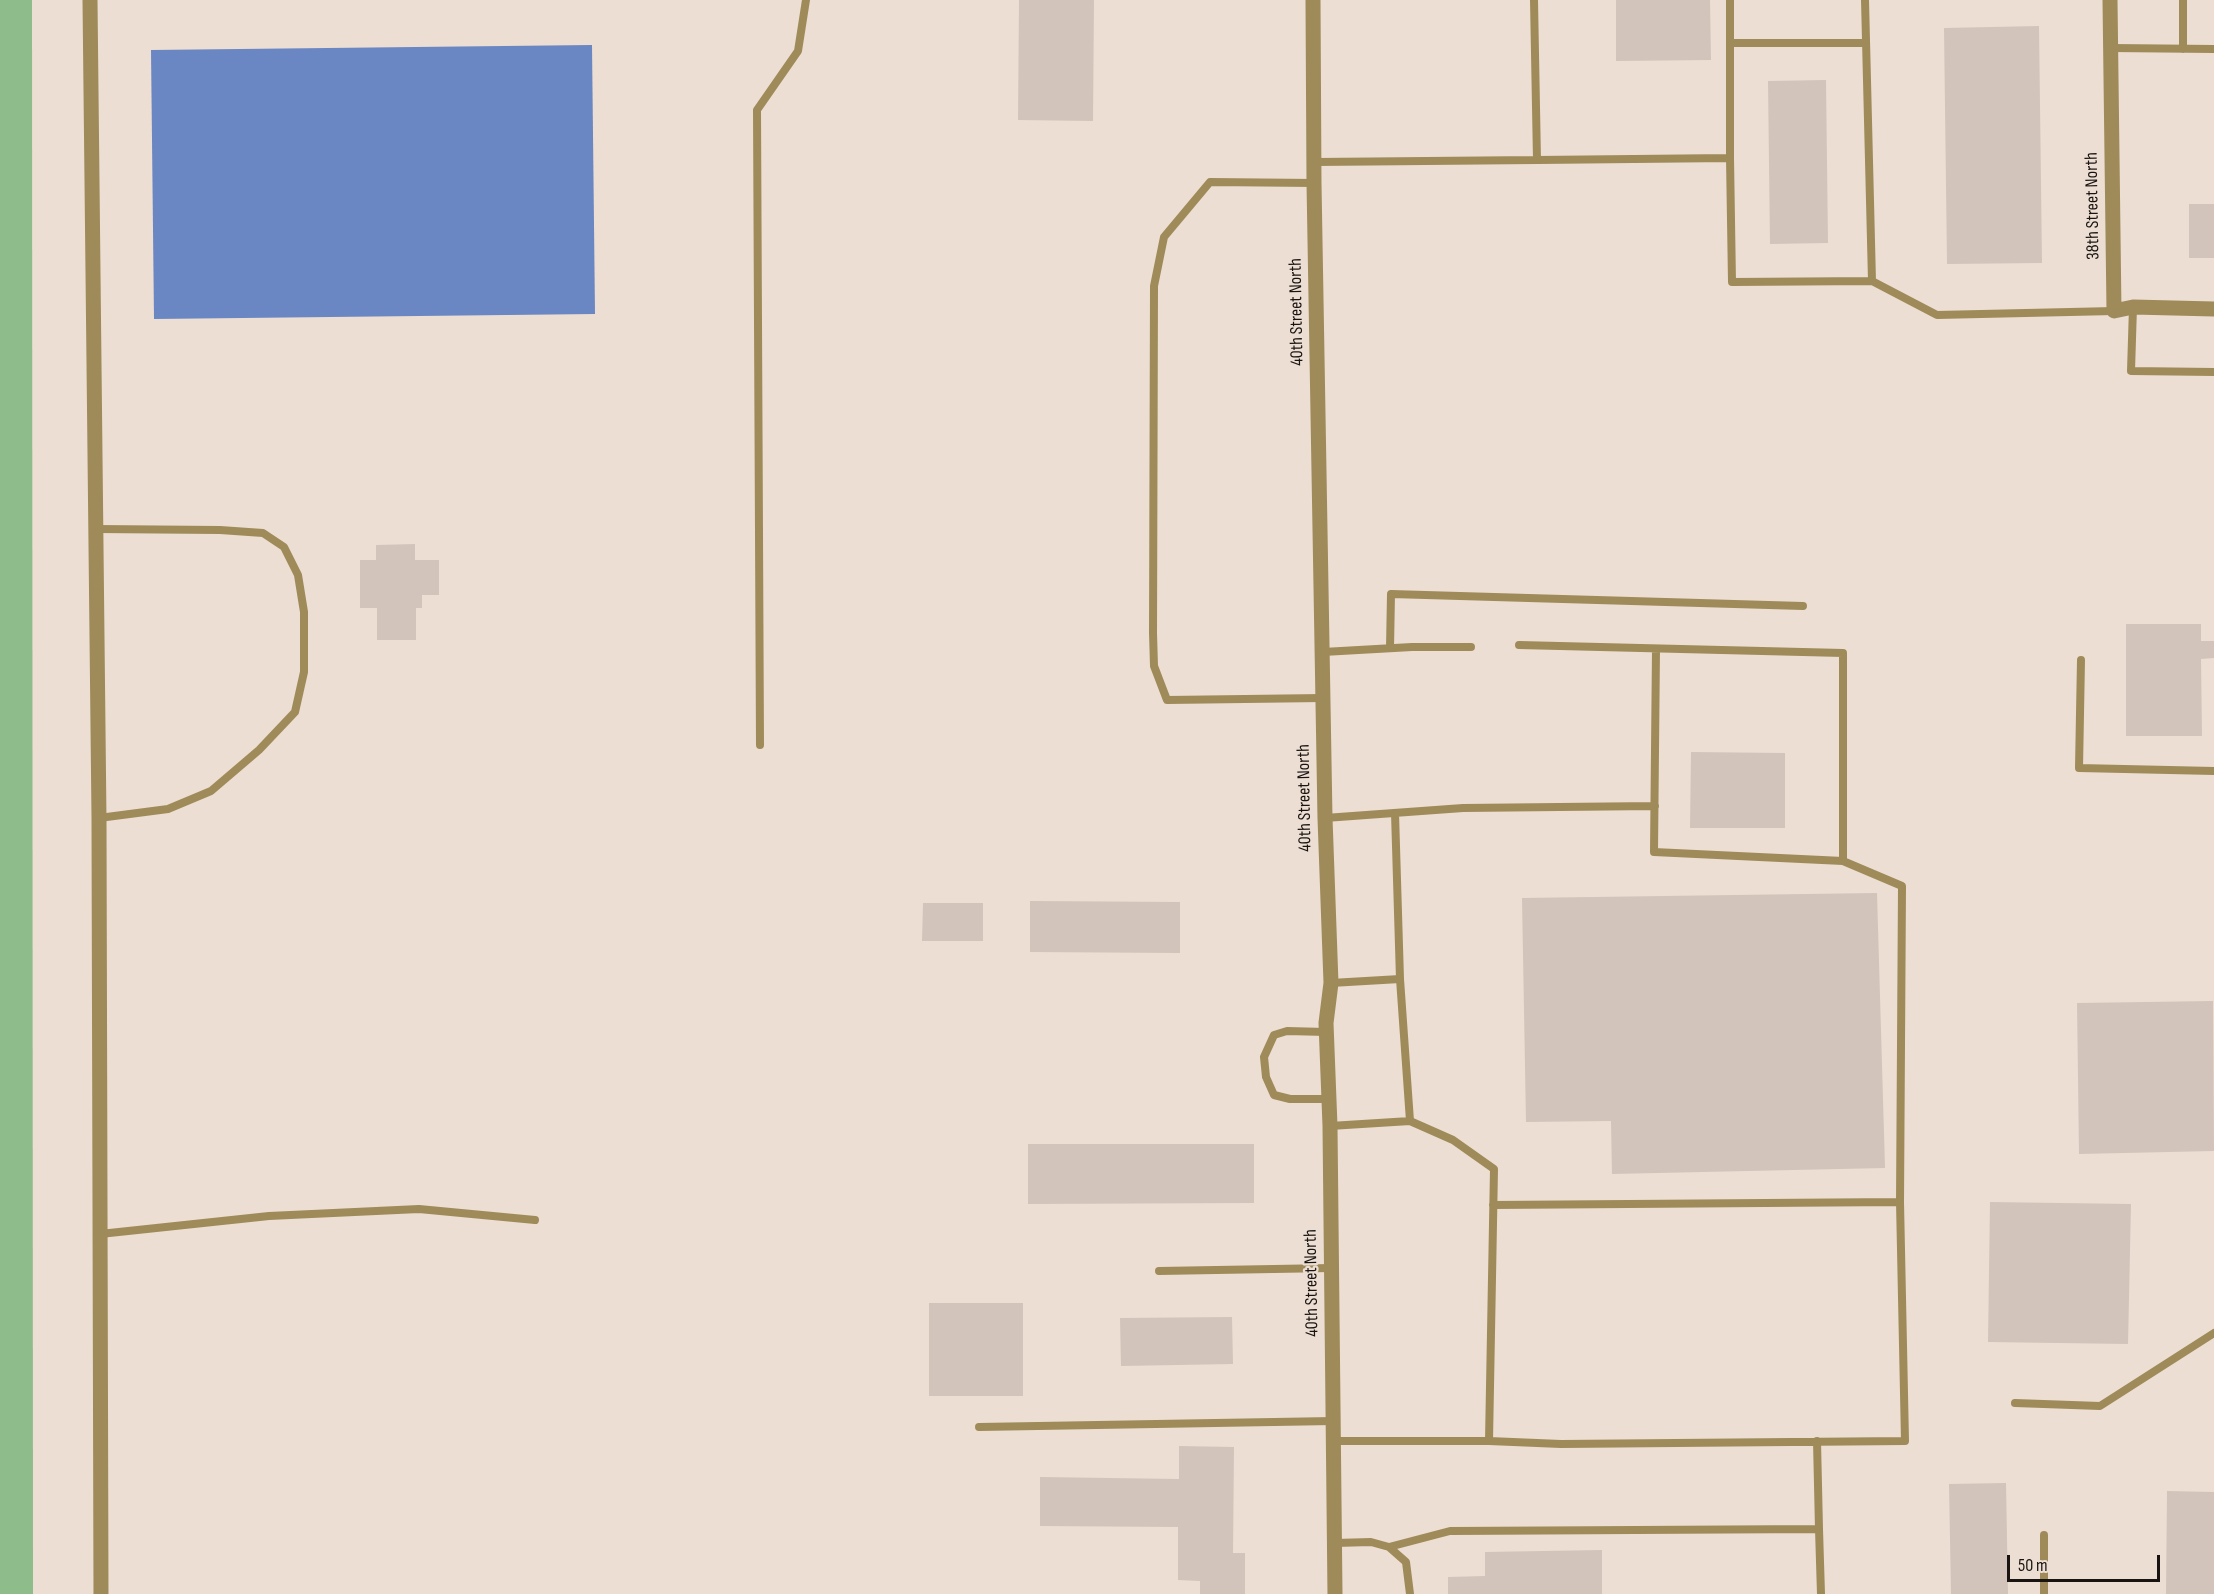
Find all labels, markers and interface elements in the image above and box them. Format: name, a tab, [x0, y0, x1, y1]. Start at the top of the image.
street label: 38th Street North	[2081, 152, 2105, 260]
street label: 40th Street North	[1285, 258, 1309, 366]
street label: 40th Street North	[1293, 744, 1317, 852]
street label: 40th Street North	[1300, 1229, 1324, 1337]
scale bar	[2010, 1543, 2163, 1581]
text: 50 m	[2018, 1555, 2048, 1576]

